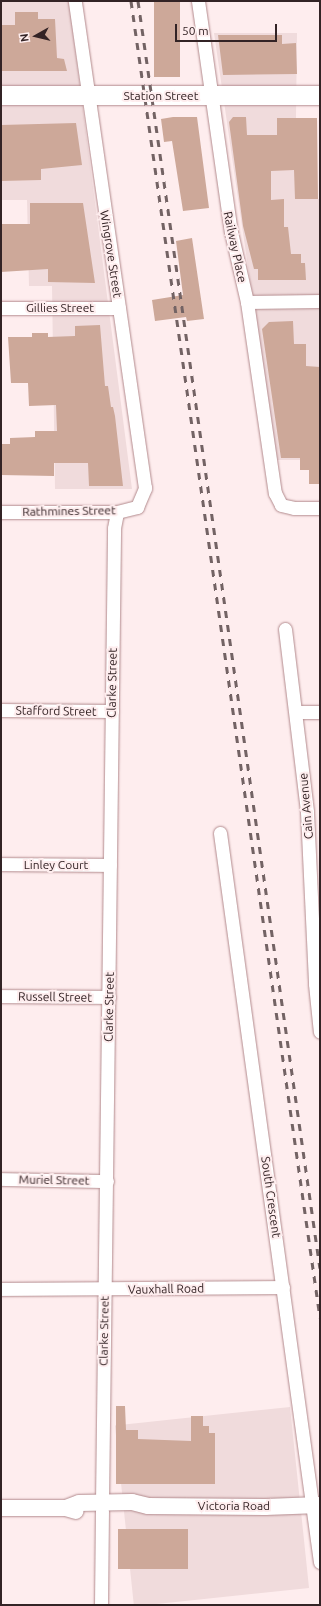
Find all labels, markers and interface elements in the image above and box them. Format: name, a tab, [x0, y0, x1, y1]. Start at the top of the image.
north arrow	[16, 16, 56, 56]
scale bar	[177, 16, 279, 42]
text: 50 m	[182, 24, 209, 37]
text: N	[18, 33, 31, 43]
street label: Station Street	[124, 89, 198, 103]
street label: Wingrove Street	[97, 209, 125, 299]
street label: Railway Place	[220, 210, 250, 284]
street label: Gillies Street	[26, 301, 94, 315]
street label: Rathmines Street	[22, 503, 116, 519]
street label: Clarke Street	[104, 648, 120, 718]
street label: Stafford Street	[15, 703, 97, 719]
street label: Cain Avenue	[296, 772, 316, 840]
street label: Linley Court	[24, 858, 88, 872]
street label: Clarke Street	[101, 972, 117, 1042]
street label: Russell Street	[18, 989, 92, 1005]
street label: South Crescent	[258, 1155, 284, 1239]
street label: Muriel Street	[18, 1172, 90, 1188]
street label: Vauxhall Road	[128, 1281, 204, 1297]
street label: Clarke Street	[96, 1296, 112, 1366]
street label: Victoria Road	[198, 1499, 270, 1513]

